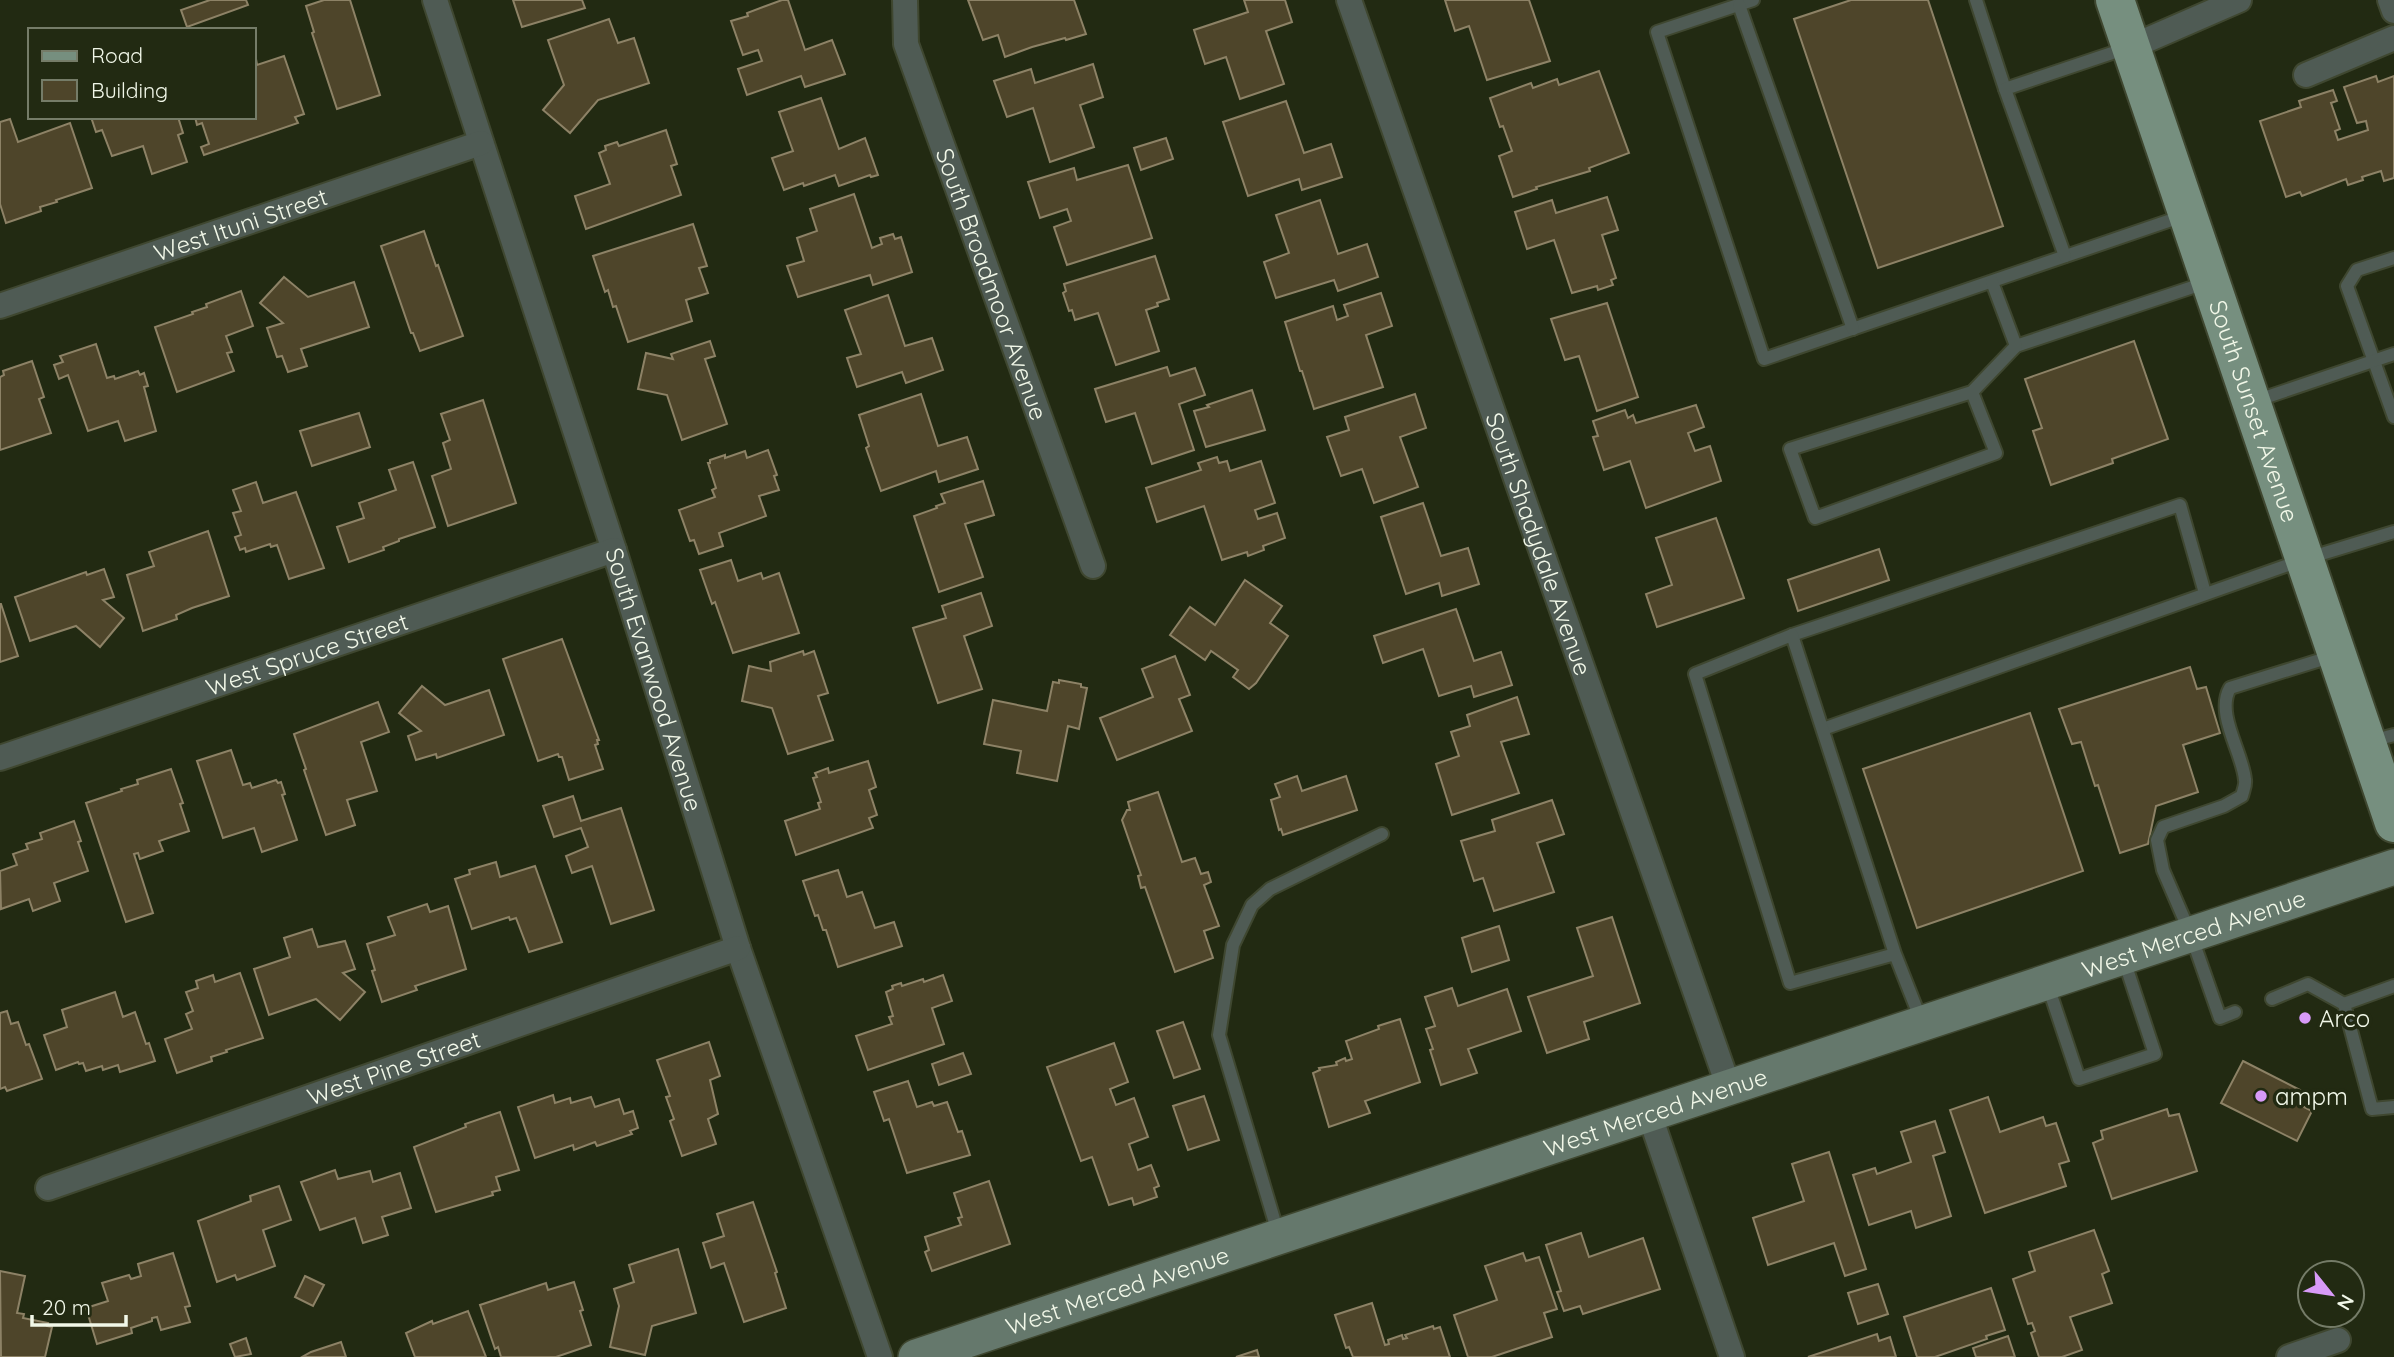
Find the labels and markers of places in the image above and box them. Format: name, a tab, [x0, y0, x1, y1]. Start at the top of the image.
place label: Arco	[2319, 1003, 2370, 1033]
marker: Arco	[2297, 1010, 2313, 1026]
place label: ampm	[2275, 1081, 2348, 1111]
marker: ampm	[2253, 1088, 2269, 1104]

